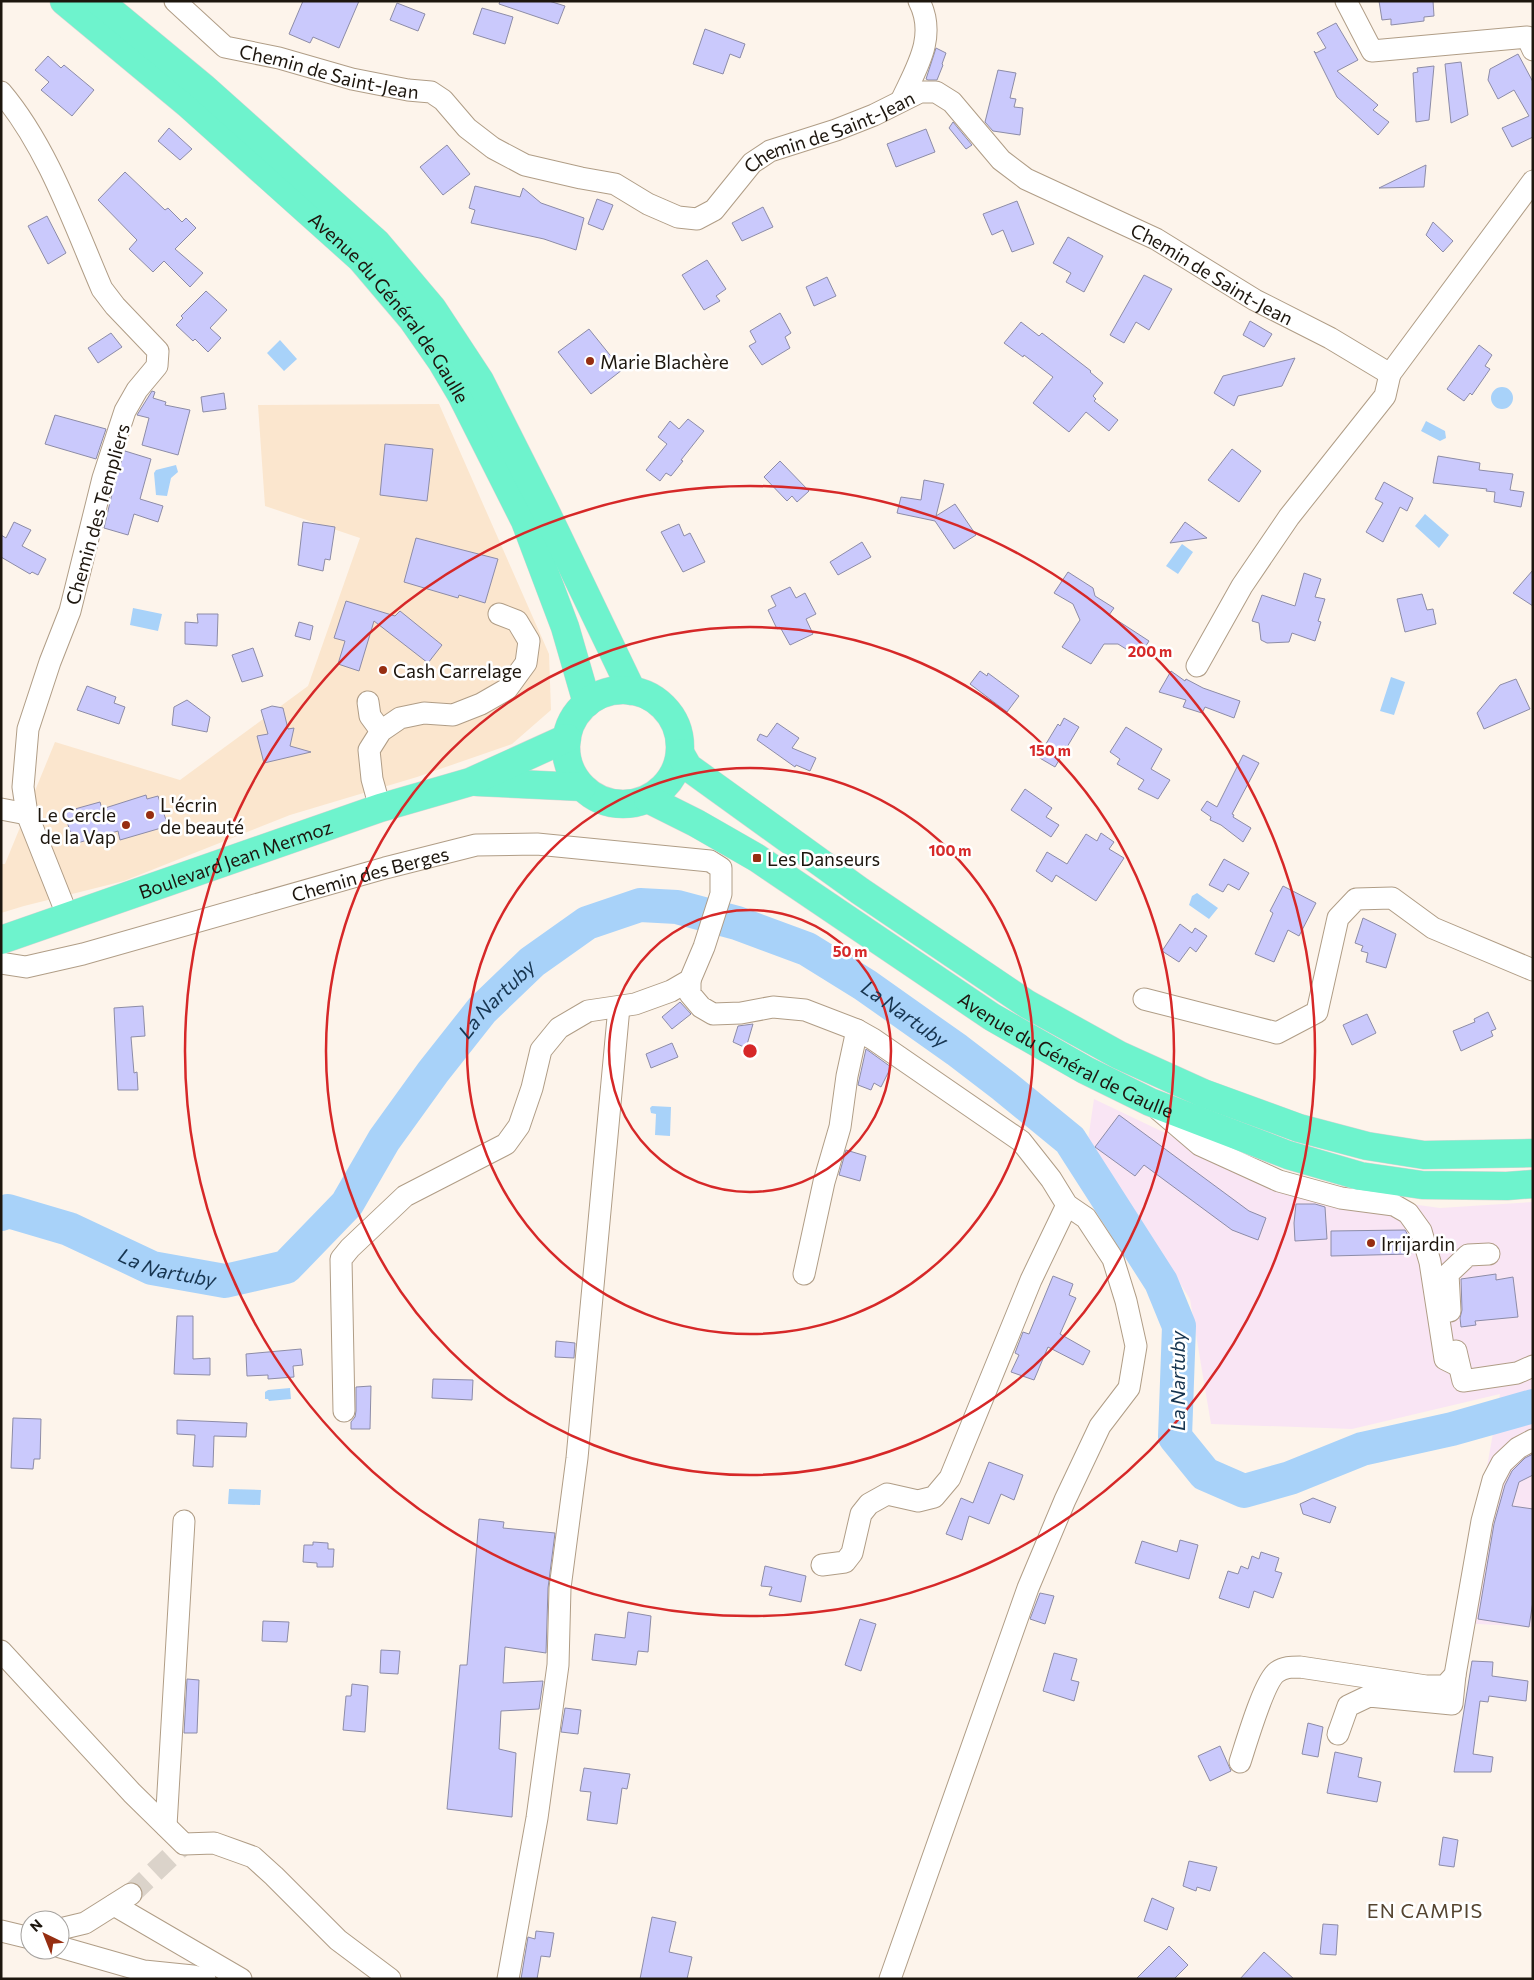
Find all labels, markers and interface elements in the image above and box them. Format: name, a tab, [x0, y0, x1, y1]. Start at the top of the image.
street label: Chemin de Saint-Jean	[238, 39, 420, 102]
street label: Chemin de Saint-Jean	[738, 85, 918, 177]
street label: Avenue du Général de Gaulle	[305, 207, 475, 406]
street label: Chemin de Saint-Jean	[1128, 218, 1297, 329]
place label: Marie Blachère	[600, 350, 729, 373]
marker: Marie Blachère	[584, 355, 596, 367]
street label: Chemin des Templiers	[60, 421, 134, 607]
text: 200 m	[1128, 642, 1172, 660]
place label: Cash Carrelage	[393, 659, 522, 682]
marker: Cash Carrelage	[377, 664, 389, 676]
text: 150 m	[1029, 741, 1071, 759]
place label: L'écrin de beauté	[160, 793, 244, 838]
place label: Le Cercle de la Vap	[37, 803, 116, 848]
marker: L'écrin de beauté	[144, 809, 156, 821]
street label: Boulevard Jean Mermoz	[135, 814, 335, 903]
marker: Le Cercle de la Vap	[120, 819, 132, 831]
street label: Chemin des Berges	[289, 841, 451, 906]
text: 100 m	[929, 841, 971, 859]
place label: Les Danseurs	[767, 847, 880, 870]
marker: Les Danseurs	[751, 852, 763, 864]
text: 50 m	[833, 942, 867, 960]
water label: La Nartuby	[453, 954, 540, 1043]
water label: La Nartuby	[857, 975, 953, 1052]
street label: Avenue du Général de Gaulle	[954, 986, 1177, 1122]
centre of rings	[741, 1042, 759, 1060]
place label: Irrijardin	[1381, 1232, 1455, 1255]
marker: Irrijardin	[1365, 1237, 1377, 1249]
water label: La Nartuby	[115, 1242, 219, 1291]
water label: La Nartuby	[1165, 1330, 1189, 1431]
district label: EN CAMPIS	[1367, 1898, 1483, 1922]
north arrow	[20, 1910, 70, 1960]
text: N	[26, 1915, 45, 1935]

